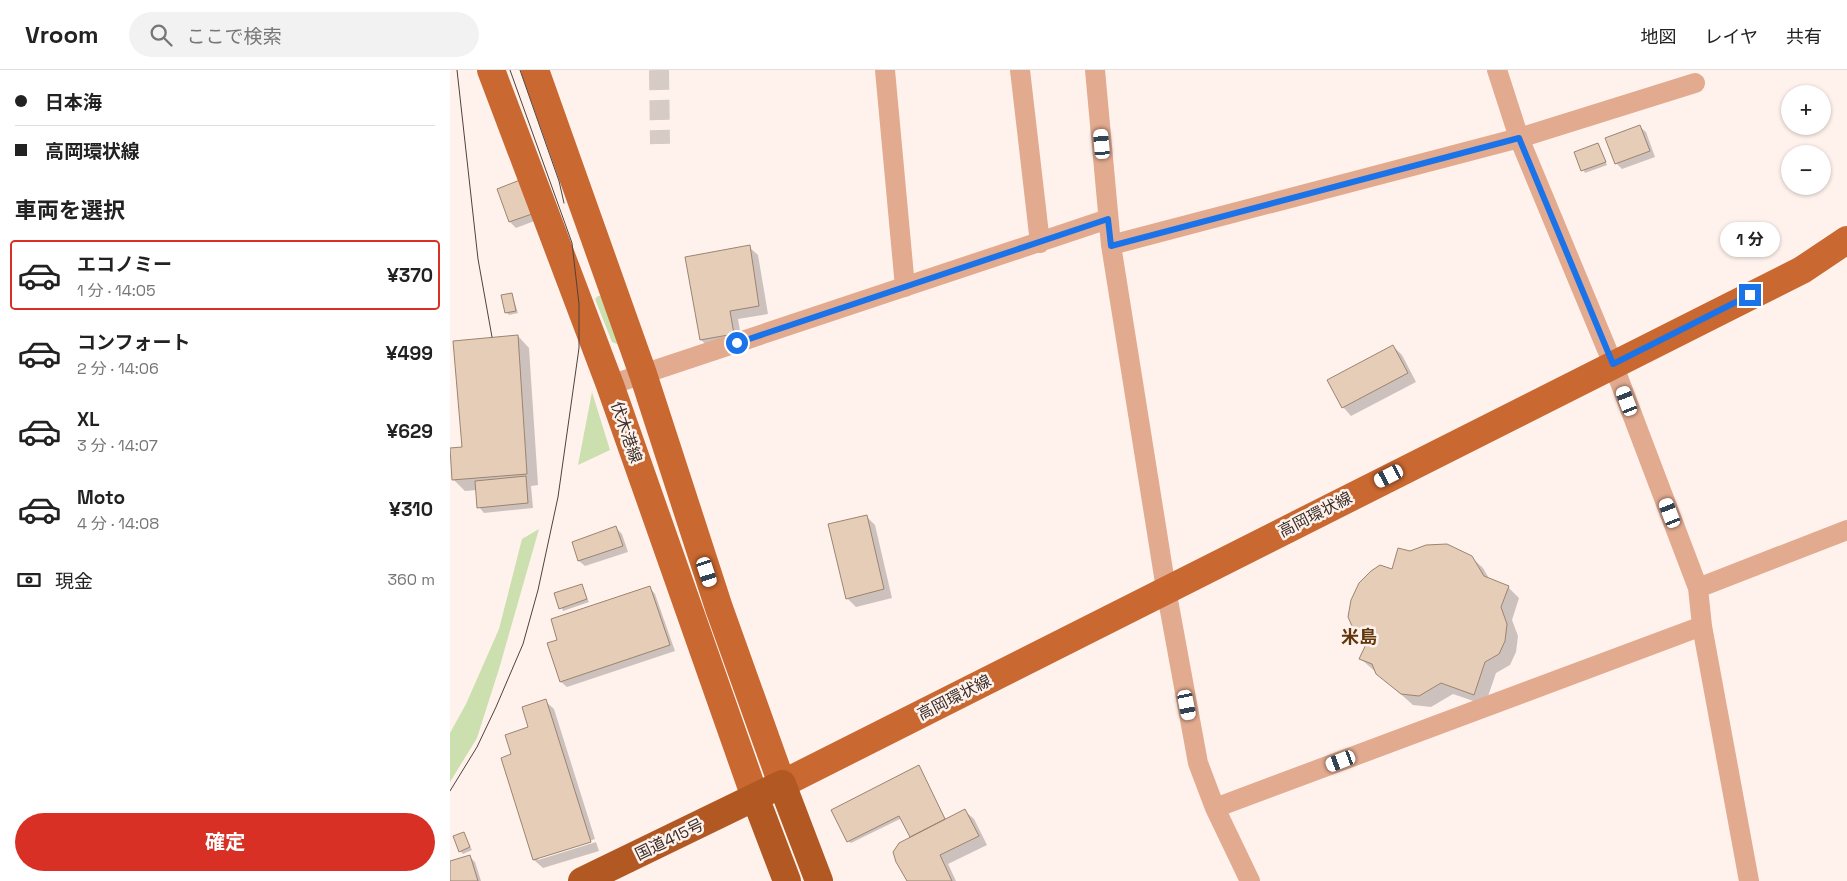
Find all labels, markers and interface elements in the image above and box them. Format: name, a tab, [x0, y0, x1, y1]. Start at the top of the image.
search box	[129, 12, 479, 57]
text: Vroom	[25, 19, 99, 50]
icon: search	[147, 21, 175, 49]
text: ここで検索	[187, 24, 282, 49]
text: 地図	[1641, 25, 1677, 48]
text: レイヤ	[1705, 25, 1758, 48]
text: 共有	[1786, 25, 1822, 48]
map controls	[1781, 85, 1831, 195]
button: +	[1781, 85, 1831, 135]
text: 日本海	[45, 90, 102, 115]
car	[1093, 128, 1110, 160]
text: 高岡環状線	[45, 139, 140, 164]
button: −	[1781, 145, 1831, 195]
text: 車両を選択	[15, 196, 125, 224]
callout: 1 分	[1720, 222, 1780, 258]
text: 1 分	[1736, 229, 1764, 250]
text: エコノミー	[77, 252, 172, 277]
icon: car	[17, 253, 62, 298]
text: ¥370	[387, 263, 433, 288]
text: 1 分 · 14:05	[77, 280, 156, 301]
route end	[1739, 284, 1761, 306]
text: コンフォート	[77, 330, 190, 355]
icon: car	[17, 331, 62, 376]
route start	[726, 332, 748, 354]
text: ¥499	[386, 341, 433, 366]
text: 2 分 · 14:06	[77, 358, 159, 379]
car	[1614, 384, 1639, 418]
street label: 伏木港線	[606, 398, 647, 466]
text: XL	[77, 407, 100, 432]
icon: car	[17, 409, 62, 454]
text: ¥629	[387, 419, 433, 444]
text: 3 分 · 14:07	[77, 435, 158, 456]
car	[1372, 463, 1405, 489]
text: Moto	[77, 485, 125, 510]
icon: car	[17, 487, 62, 532]
street label: 高岡環状線	[1275, 487, 1356, 542]
car	[1657, 496, 1682, 530]
text: ¥310	[389, 497, 433, 522]
text: 4 分 · 14:08	[77, 513, 159, 534]
car	[695, 555, 718, 589]
icon: cash	[15, 566, 43, 594]
text: 現金	[55, 569, 93, 594]
text: 360 m	[387, 569, 435, 590]
district label: 米島	[1341, 625, 1377, 648]
street label: 高岡環状線	[914, 670, 995, 725]
car	[1176, 689, 1197, 721]
car	[1324, 749, 1357, 773]
button: 確定	[15, 813, 435, 871]
street label: 国道415号	[631, 814, 707, 865]

